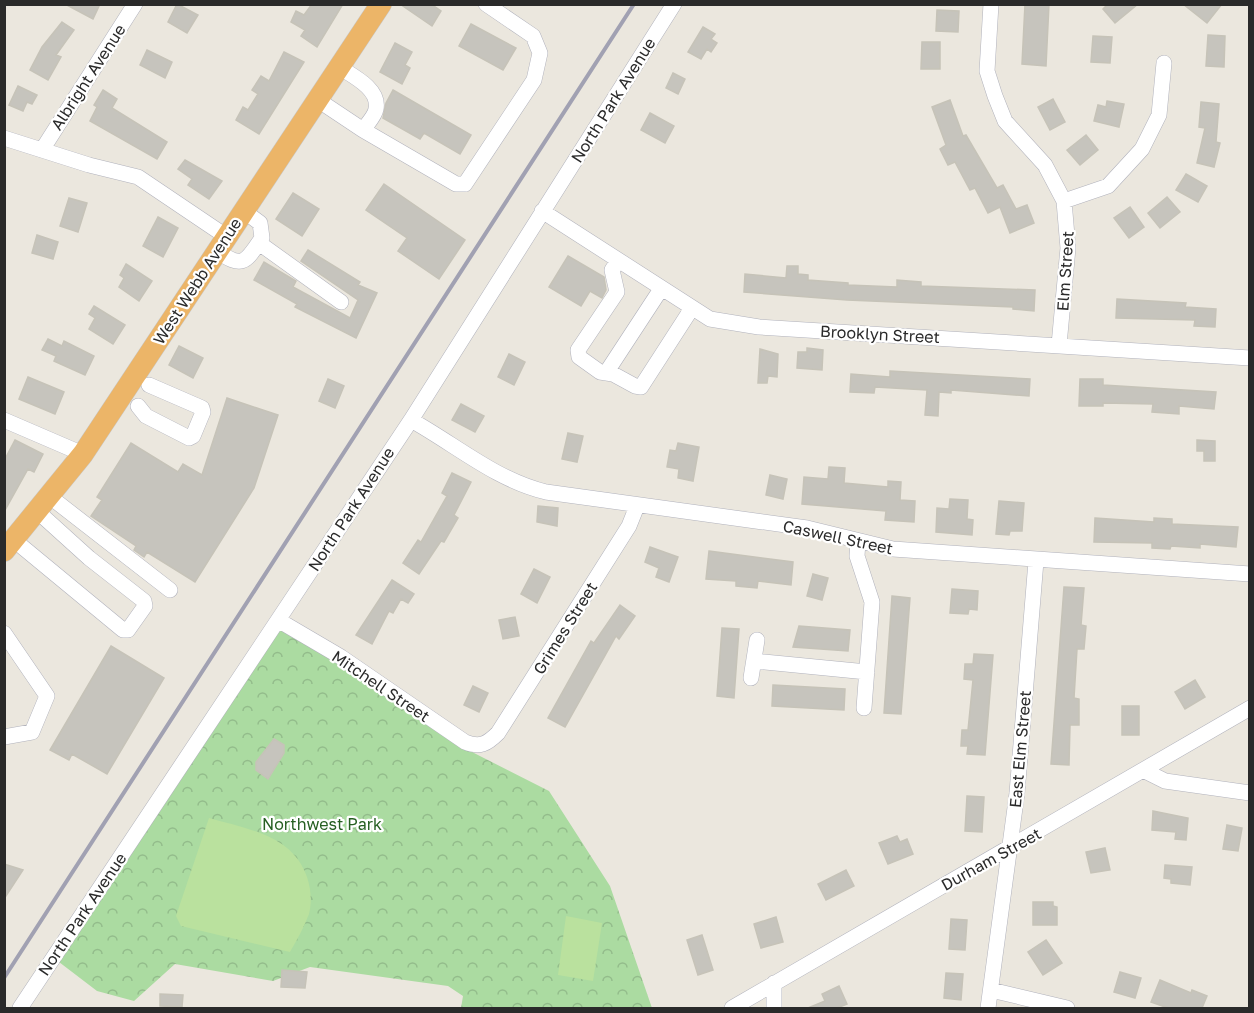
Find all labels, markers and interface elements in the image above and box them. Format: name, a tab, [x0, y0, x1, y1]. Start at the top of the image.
street label: Albright Avenue	[46, 20, 130, 134]
street label: North Park Avenue	[566, 34, 660, 166]
street label: West Webb Avenue	[149, 214, 245, 348]
street label: Elm Street	[1052, 230, 1078, 312]
street label: Brooklyn Street	[820, 321, 940, 347]
street label: North Park Avenue	[303, 443, 399, 575]
street label: Caswell Street	[781, 516, 895, 558]
street label: Grimes Street	[529, 578, 601, 678]
street label: Mitchell Street	[328, 646, 434, 726]
street label: East Elm Street	[1005, 689, 1035, 809]
park label: Northwest Park	[262, 814, 382, 834]
street label: Durham Street	[937, 823, 1045, 895]
street label: North Park Avenue	[34, 849, 130, 979]

